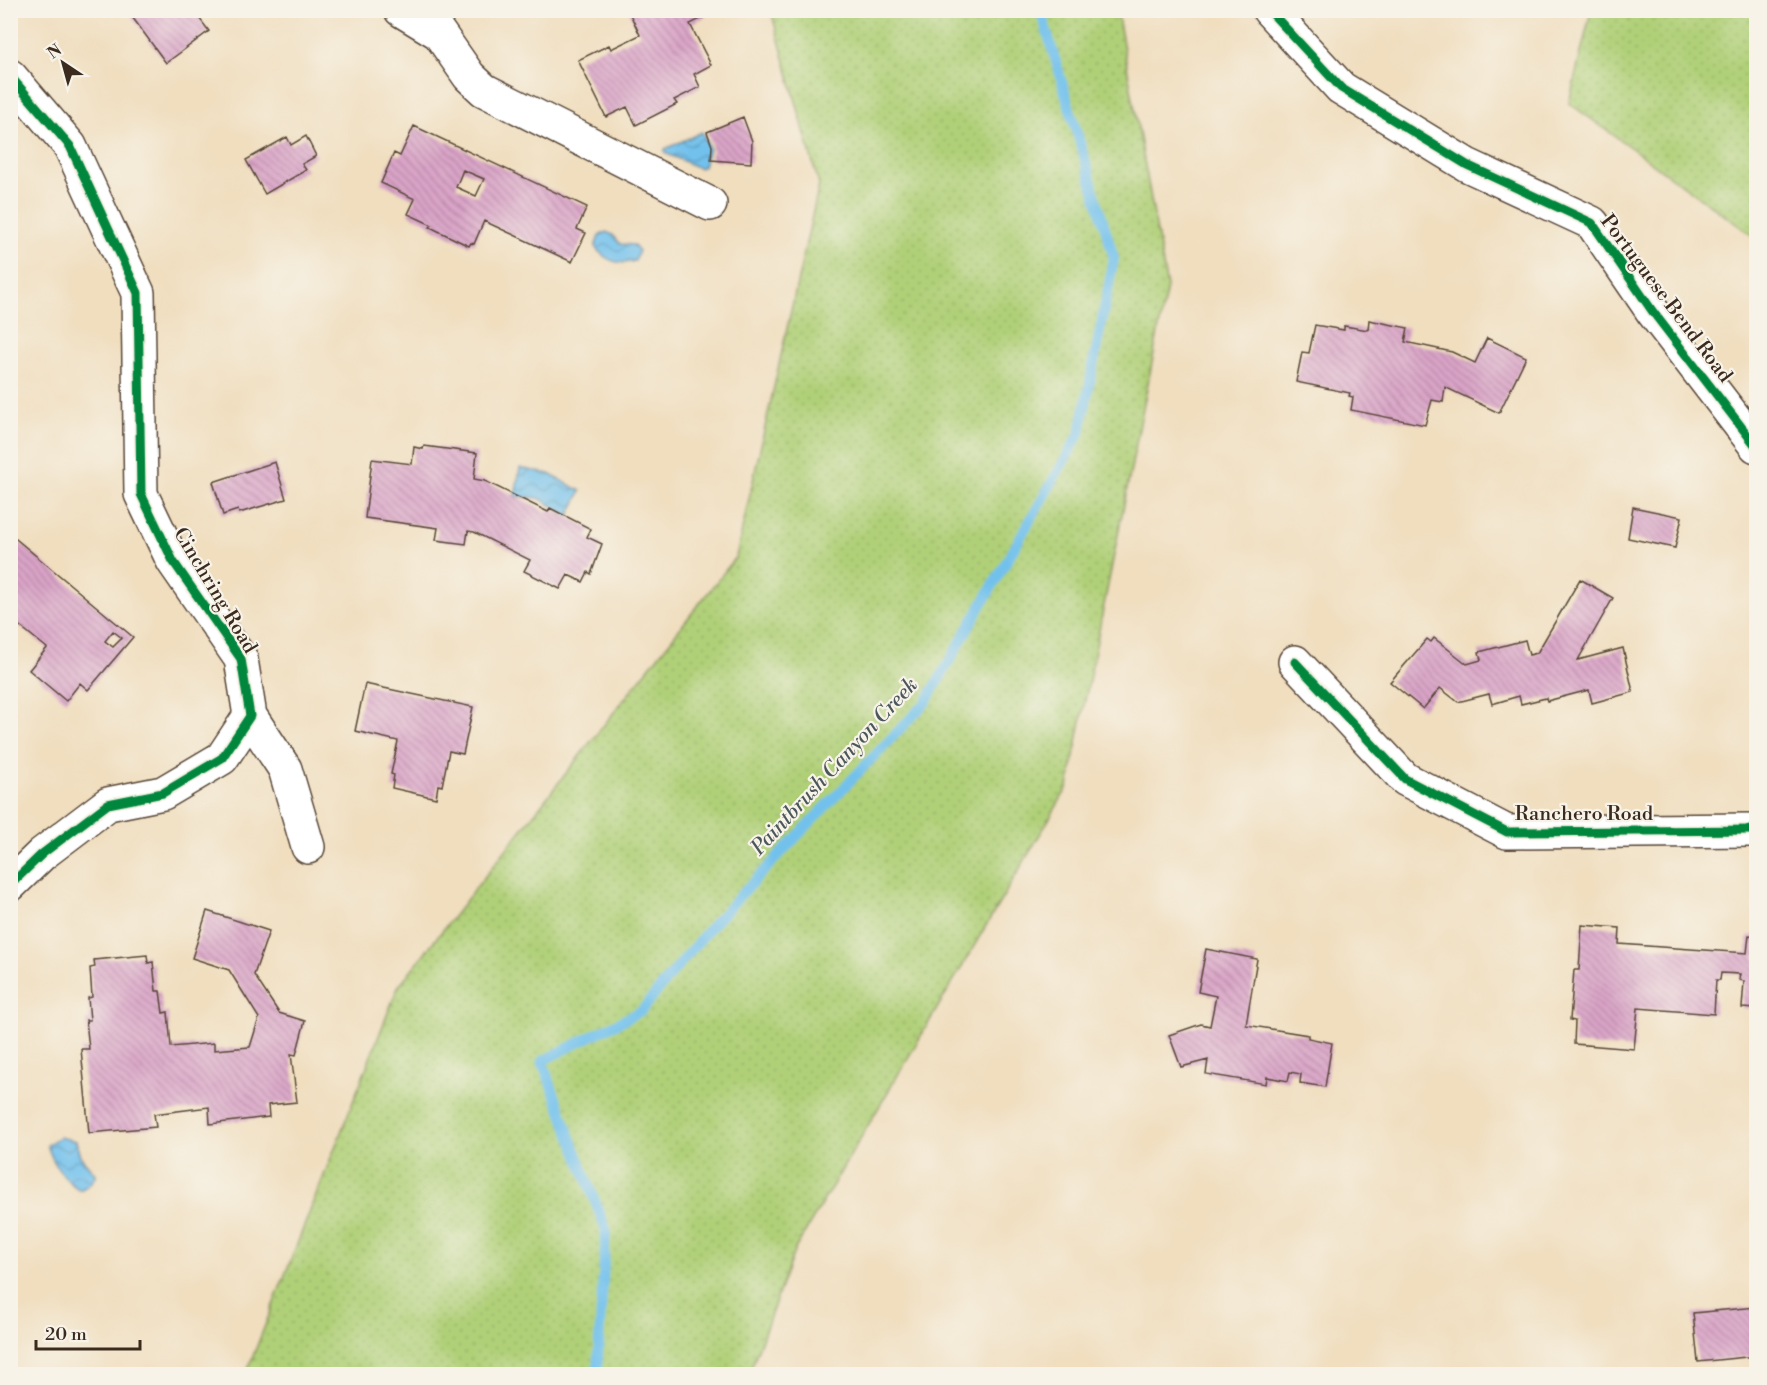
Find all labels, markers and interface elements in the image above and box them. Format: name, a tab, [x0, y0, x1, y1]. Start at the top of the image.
north arrow	[33, 33, 93, 93]
text: N	[44, 40, 66, 63]
street label: Portuguese Bend Road	[1594, 210, 1738, 388]
street label: Cinchring Road	[167, 523, 262, 659]
water label: Paintbrush Canyon Creek	[745, 673, 924, 861]
street label: Ranchero Road	[1515, 802, 1654, 827]
scale bar	[36, 1313, 140, 1351]
text: 20 m	[45, 1323, 87, 1346]

